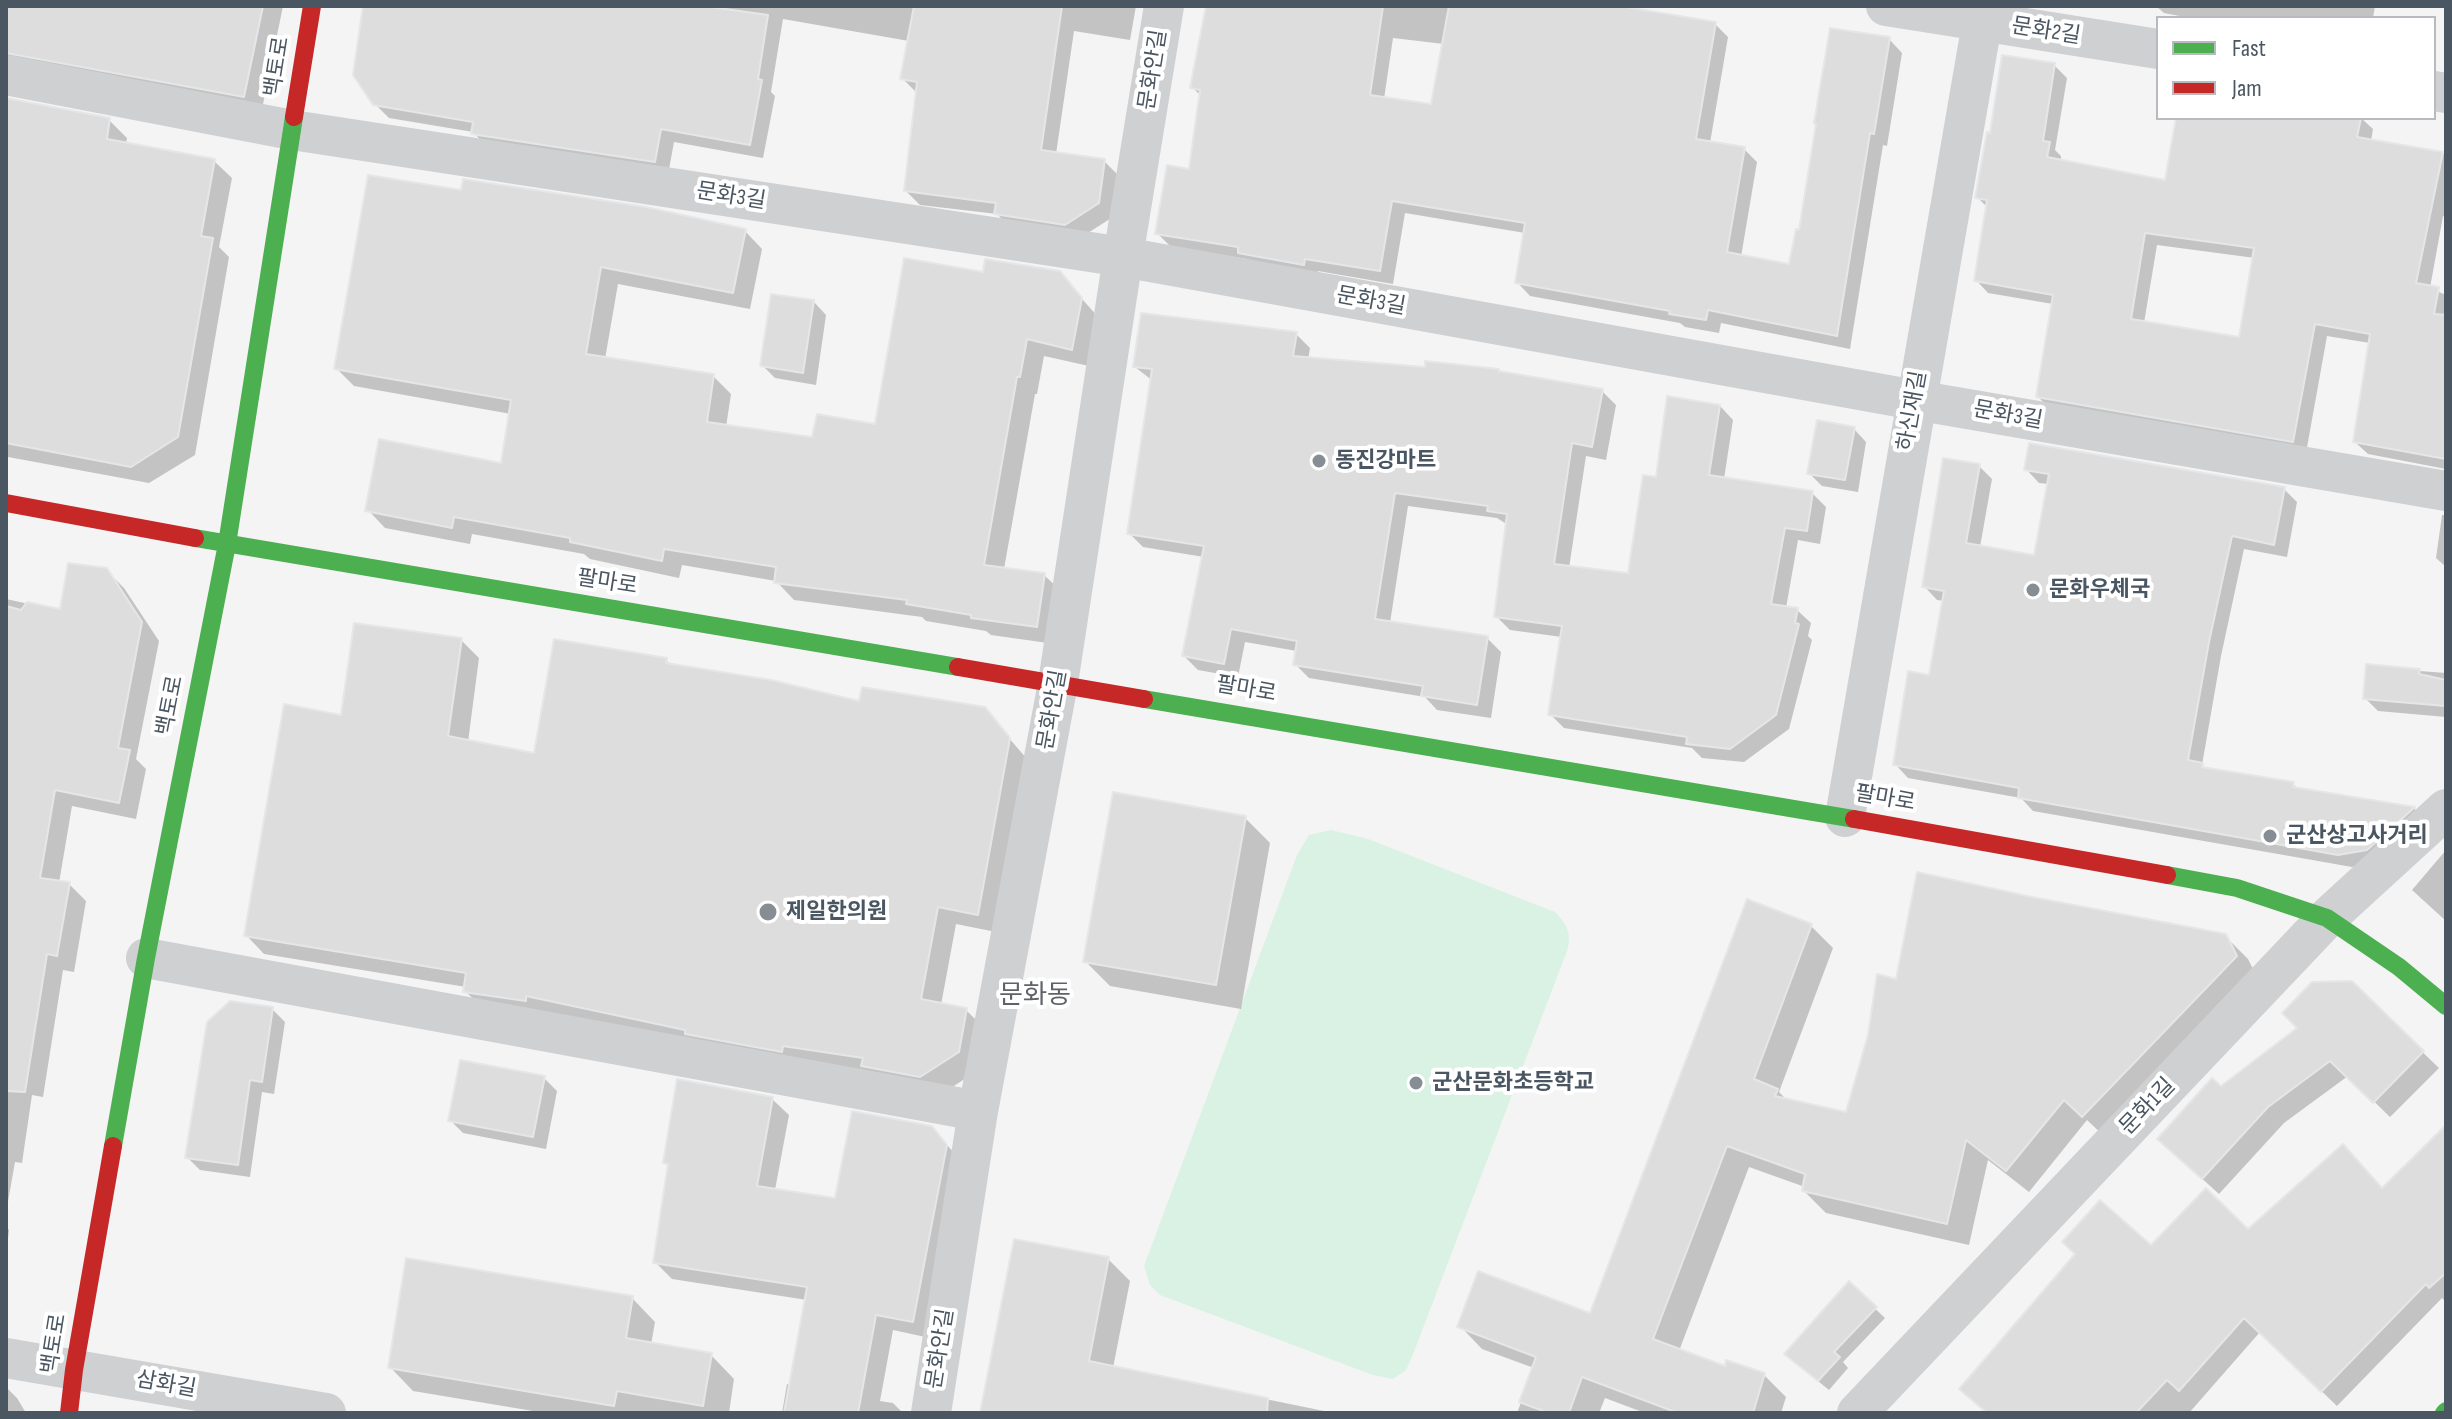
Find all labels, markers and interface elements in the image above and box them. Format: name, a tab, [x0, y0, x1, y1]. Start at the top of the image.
street label: 문화2길	[2009, 14, 2083, 50]
legend	[2156, 16, 2436, 120]
street label: 문화안길	[1135, 28, 1173, 112]
text: Fast	[2232, 34, 2266, 63]
street label: 백토로	[260, 35, 296, 99]
text: Jam	[2232, 74, 2262, 103]
street label: 문화3길	[694, 178, 768, 216]
street label: 문화3길	[1334, 283, 1408, 321]
street label: 하신재길	[1893, 369, 1933, 453]
street label: 문화3길	[1971, 397, 2045, 435]
place label: 동진강마트	[1335, 448, 1436, 474]
marker: 동진강마트	[1310, 452, 1328, 470]
street label: 팔마로	[575, 565, 639, 601]
place label: 문화우체국	[2049, 577, 2150, 603]
marker: 문화우체국	[2024, 581, 2042, 599]
street label: 문화안길	[1033, 668, 1073, 752]
street label: 팔마로	[1214, 672, 1278, 708]
street label: 백토로	[152, 674, 190, 738]
street label: 팔마로	[1853, 781, 1917, 817]
place label: 군산상고사거리	[2286, 823, 2428, 849]
marker: 군산상고사거리	[2261, 827, 2279, 845]
place label: 제일한의원	[786, 899, 887, 925]
marker: 제일한의원	[757, 901, 779, 923]
district label: 문화동	[999, 980, 1071, 1012]
place label: 군산문화초등학교	[1432, 1070, 1594, 1096]
street label: 문화1길	[2115, 1073, 2181, 1141]
marker: 군산문화초등학교	[1407, 1074, 1425, 1092]
street label: 문화안길	[922, 1307, 960, 1391]
street label: 백토로	[37, 1312, 73, 1376]
street label: 삼화길	[134, 1367, 198, 1403]

